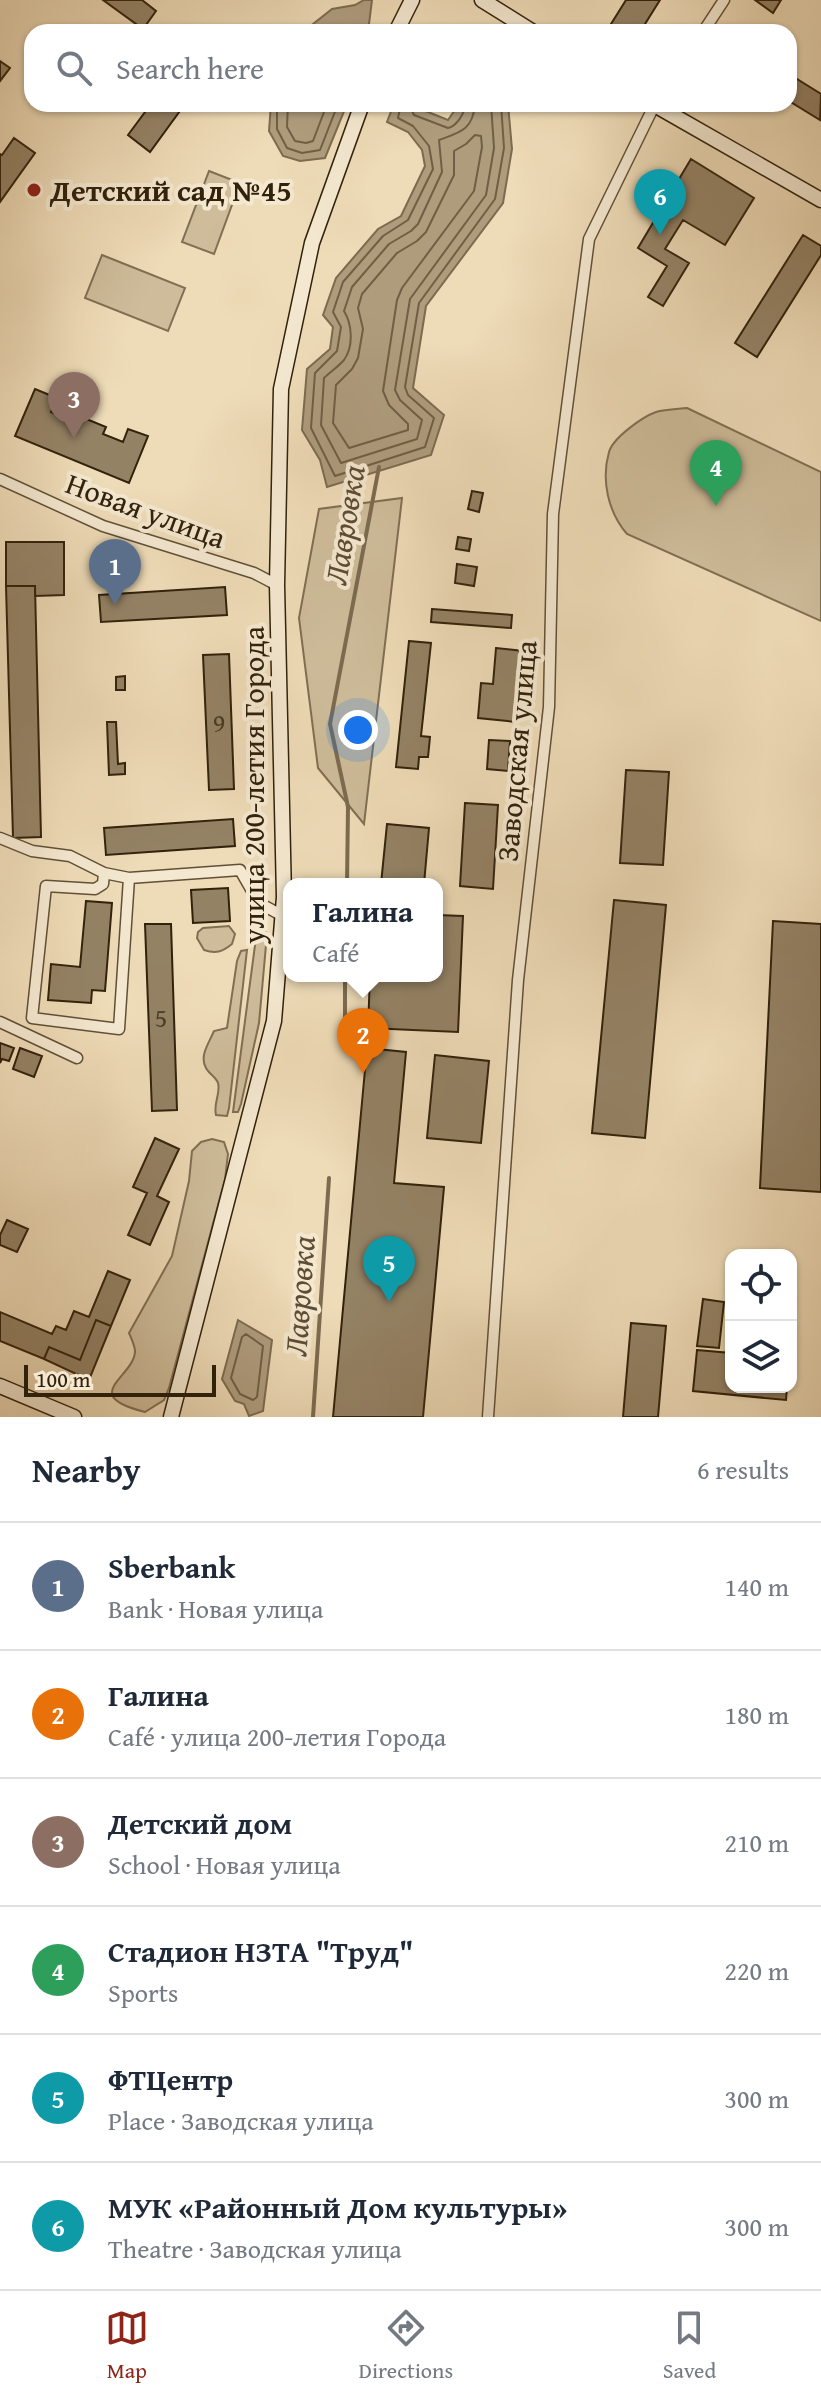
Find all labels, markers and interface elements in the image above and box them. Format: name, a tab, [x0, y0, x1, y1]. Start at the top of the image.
search box	[24, 24, 797, 112]
icon: search	[52, 46, 96, 90]
text: Search here	[116, 46, 264, 90]
place label: Детский сад №45	[49, 168, 292, 212]
pin: 6	[634, 169, 686, 235]
marker: Детский сад №45	[25, 181, 43, 199]
pin: 3	[48, 372, 100, 438]
pin: 4	[690, 440, 742, 506]
street label: Новая улица	[60, 461, 233, 559]
water label: Лавровка	[311, 462, 377, 588]
pin: 1	[89, 539, 141, 605]
street label: улица 200-летия Города	[231, 625, 275, 945]
street label: Заводская улица	[484, 638, 548, 864]
house number: 9	[213, 703, 225, 742]
your location	[338, 710, 378, 750]
popup	[283, 878, 443, 982]
text: Галина	[313, 889, 413, 933]
text: Café	[313, 933, 359, 972]
house number: 5	[155, 998, 167, 1037]
pin: 2	[337, 1008, 389, 1074]
water label: Лавровка	[271, 1234, 327, 1358]
pin: 5	[363, 1236, 415, 1302]
map controls	[725, 1249, 797, 1393]
button: locate	[725, 1249, 797, 1321]
button: layers	[725, 1321, 797, 1393]
scale bar	[24, 1361, 216, 1397]
text: 100 m	[36, 1363, 91, 1395]
text: Nearby	[32, 1445, 141, 1494]
text: 6 results	[697, 1450, 789, 1489]
text: Sberbank	[108, 1545, 235, 1589]
text: 1	[51, 1567, 65, 1606]
text: 140 m	[724, 1567, 789, 1606]
text: Bank · Новая улица	[108, 1589, 323, 1628]
text: Галина	[108, 1673, 209, 1717]
text: 2	[51, 1695, 65, 1734]
text: 180 m	[724, 1695, 789, 1734]
text: Café · улица 200-летия Города	[108, 1717, 446, 1756]
text: Детский дом	[108, 1801, 292, 1845]
text: 3	[51, 1823, 65, 1862]
text: 210 m	[724, 1823, 789, 1862]
text: School · Новая улица	[108, 1845, 341, 1884]
text: Стадион НЗТА "Труд"	[108, 1929, 414, 1973]
text: 4	[51, 1951, 65, 1990]
text: 220 m	[724, 1951, 789, 1990]
text: Sports	[108, 1973, 178, 2012]
text: ФТЦентр	[108, 2057, 233, 2101]
text: 5	[51, 2079, 65, 2118]
text: 300 m	[724, 2079, 789, 2118]
text: Place · Заводская улица	[108, 2101, 374, 2140]
text: МУК «Районный Дом культуры»	[108, 2185, 567, 2229]
text: 6	[51, 2207, 65, 2246]
text: 300 m	[724, 2207, 789, 2246]
text: Theatre · Заводская улица	[108, 2229, 402, 2268]
tab: Map	[105, 2306, 149, 2386]
tab: Directions	[359, 2306, 453, 2386]
tab: Saved	[663, 2306, 716, 2386]

